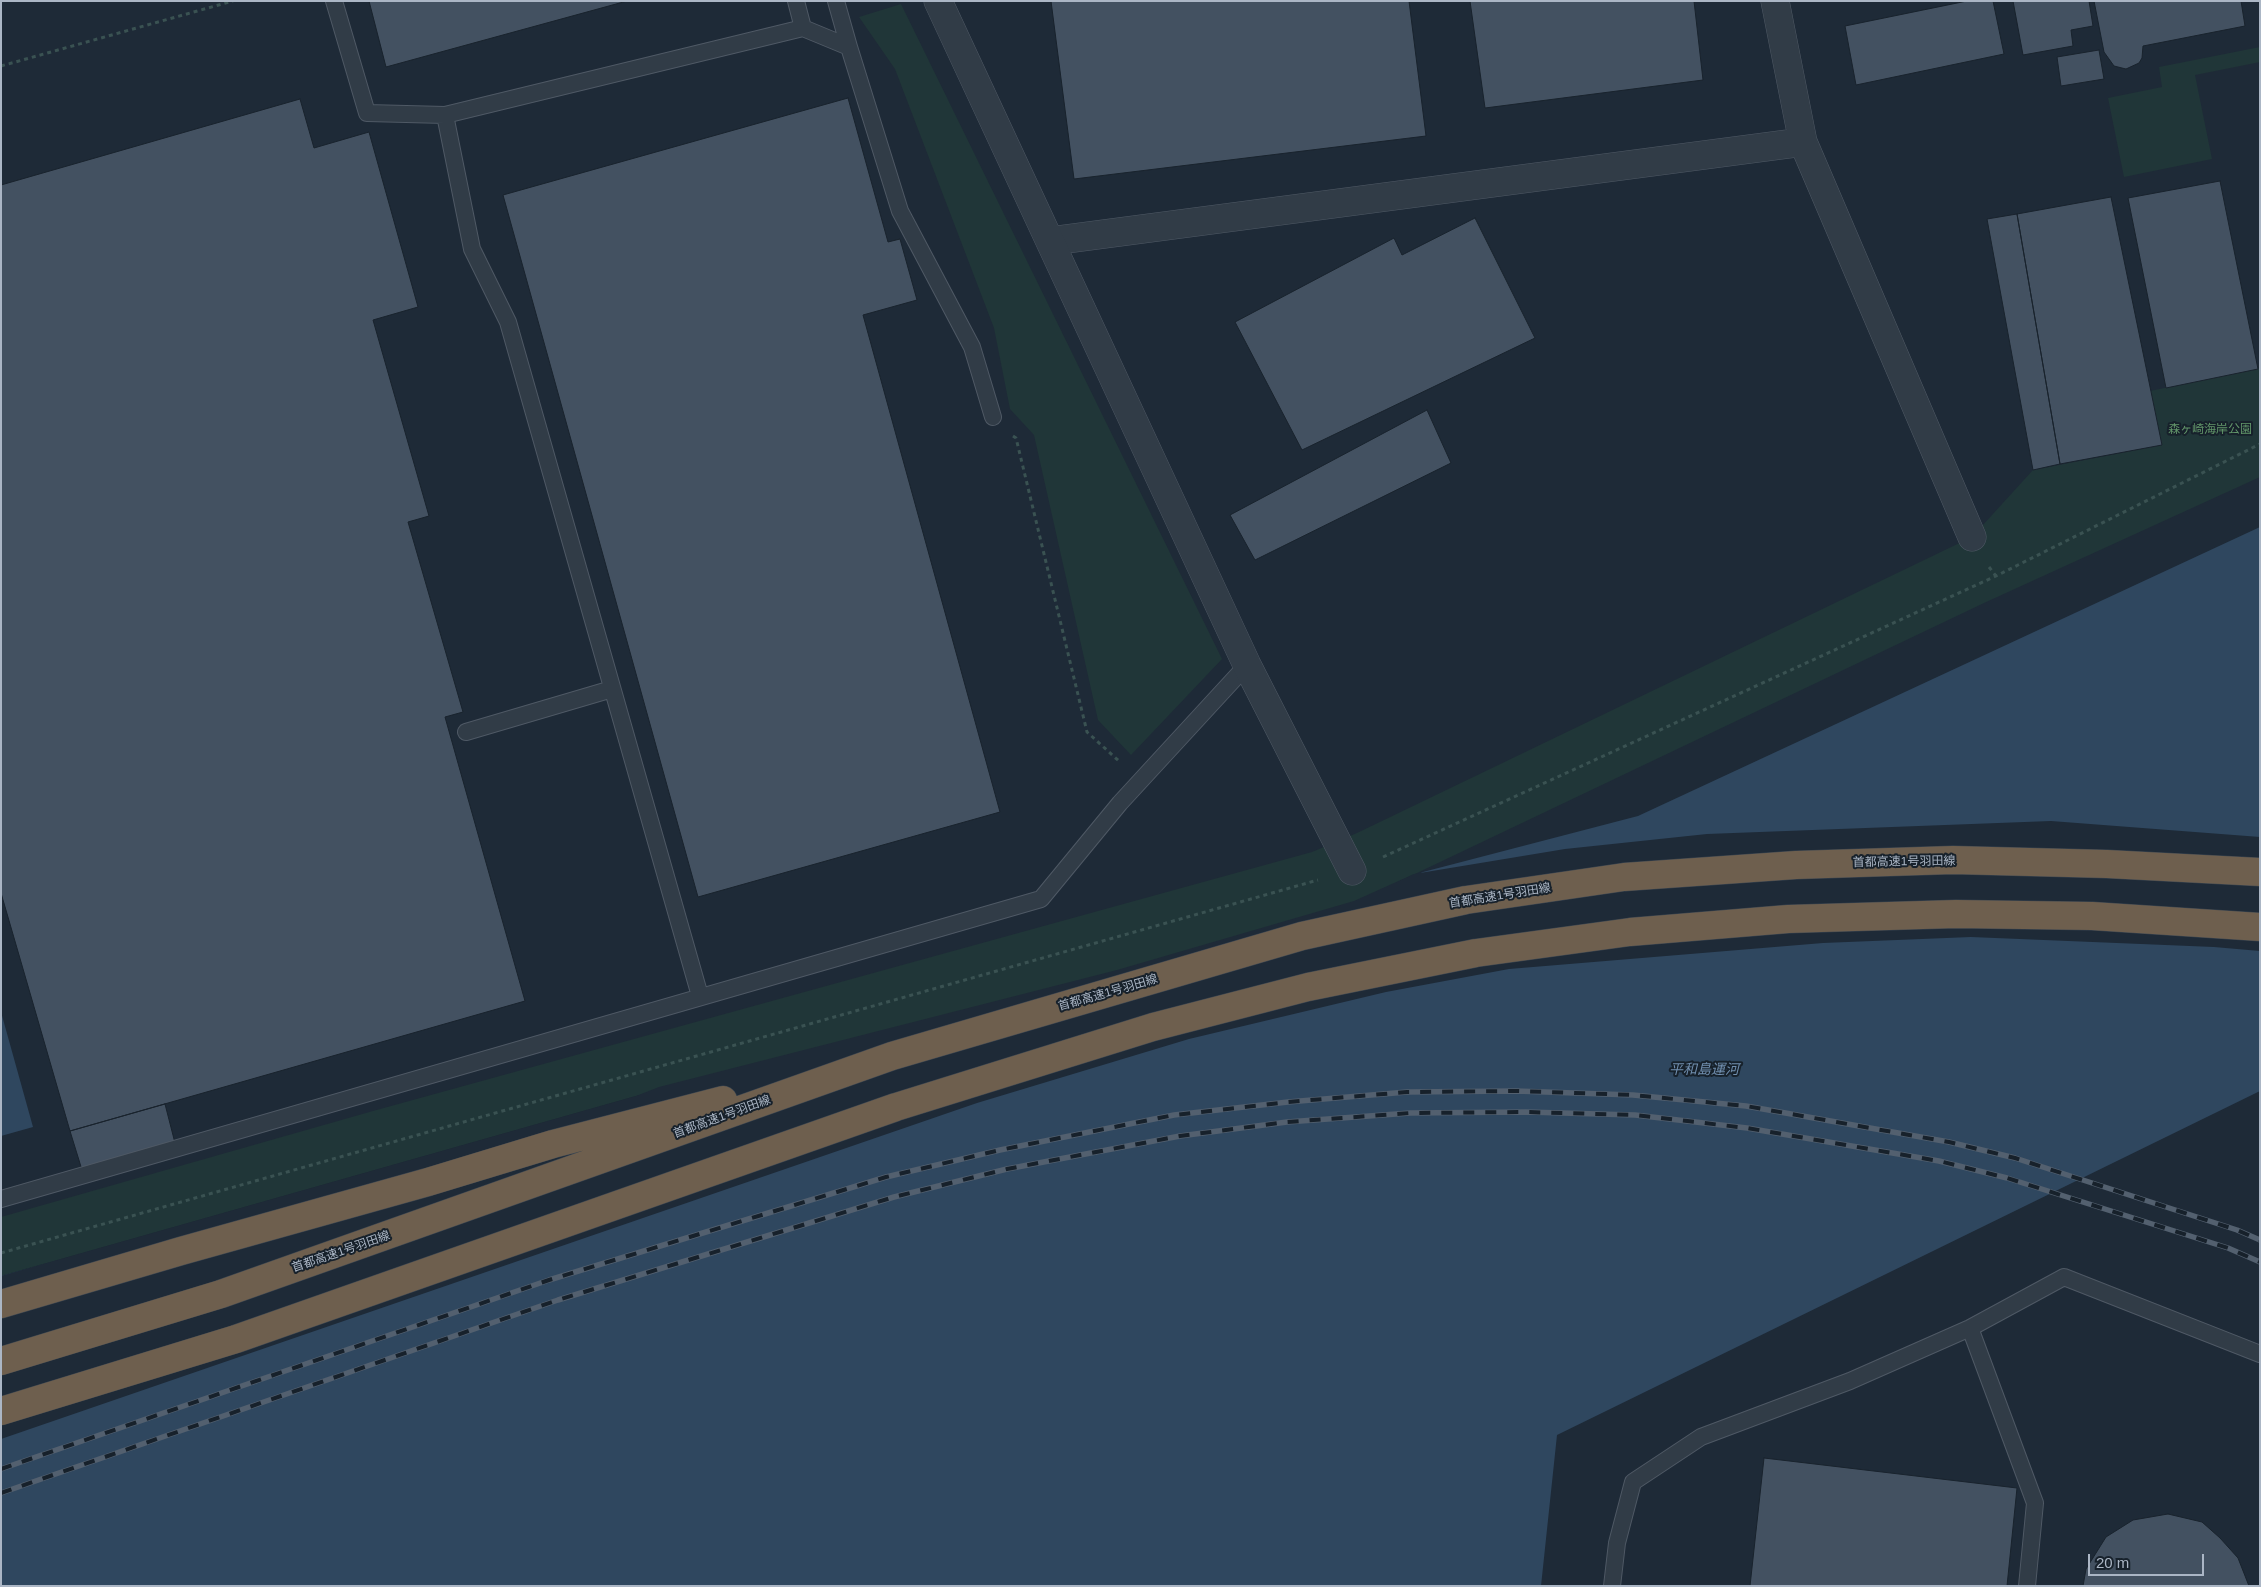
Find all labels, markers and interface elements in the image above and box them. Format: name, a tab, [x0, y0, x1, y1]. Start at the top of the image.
park label: 森ヶ崎海岸公園	[2168, 423, 2252, 437]
street label: 首都高速1号羽田線	[1853, 854, 1955, 870]
street label: 首都高速1号羽田線	[1448, 881, 1552, 911]
street label: 首都高速1号羽田線	[1057, 972, 1159, 1014]
water label: 平和島運河	[1669, 1062, 1739, 1078]
street label: 首都高速1号羽田線	[671, 1093, 773, 1141]
street label: 首都高速1号羽田線	[290, 1228, 392, 1276]
scale bar	[2091, 1544, 2207, 1576]
text: 20 m	[2096, 1554, 2129, 1571]

